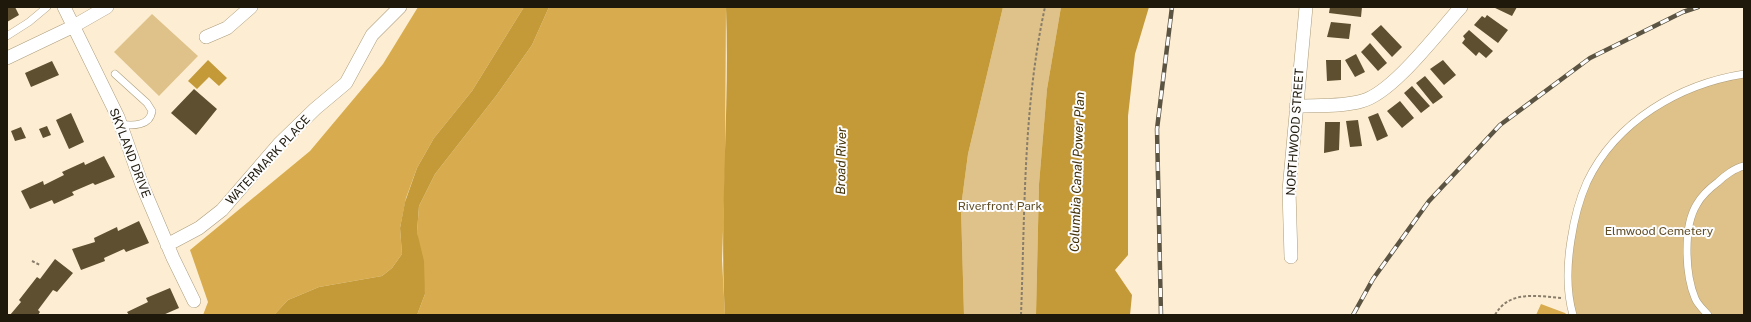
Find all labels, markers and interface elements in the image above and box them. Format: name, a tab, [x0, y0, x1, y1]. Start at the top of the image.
street label: NORTHWOOD STREET	[1284, 68, 1306, 196]
water label: Columbia Canal Power Plan	[1067, 92, 1087, 252]
street label: SKYLAND DRIVE	[106, 106, 154, 200]
street label: WATERMARK PLACE	[223, 112, 313, 208]
water label: Broad River	[833, 127, 849, 195]
park label: Riverfront Park	[958, 199, 1043, 213]
park label: Elmwood Cemetery	[1605, 224, 1714, 238]

